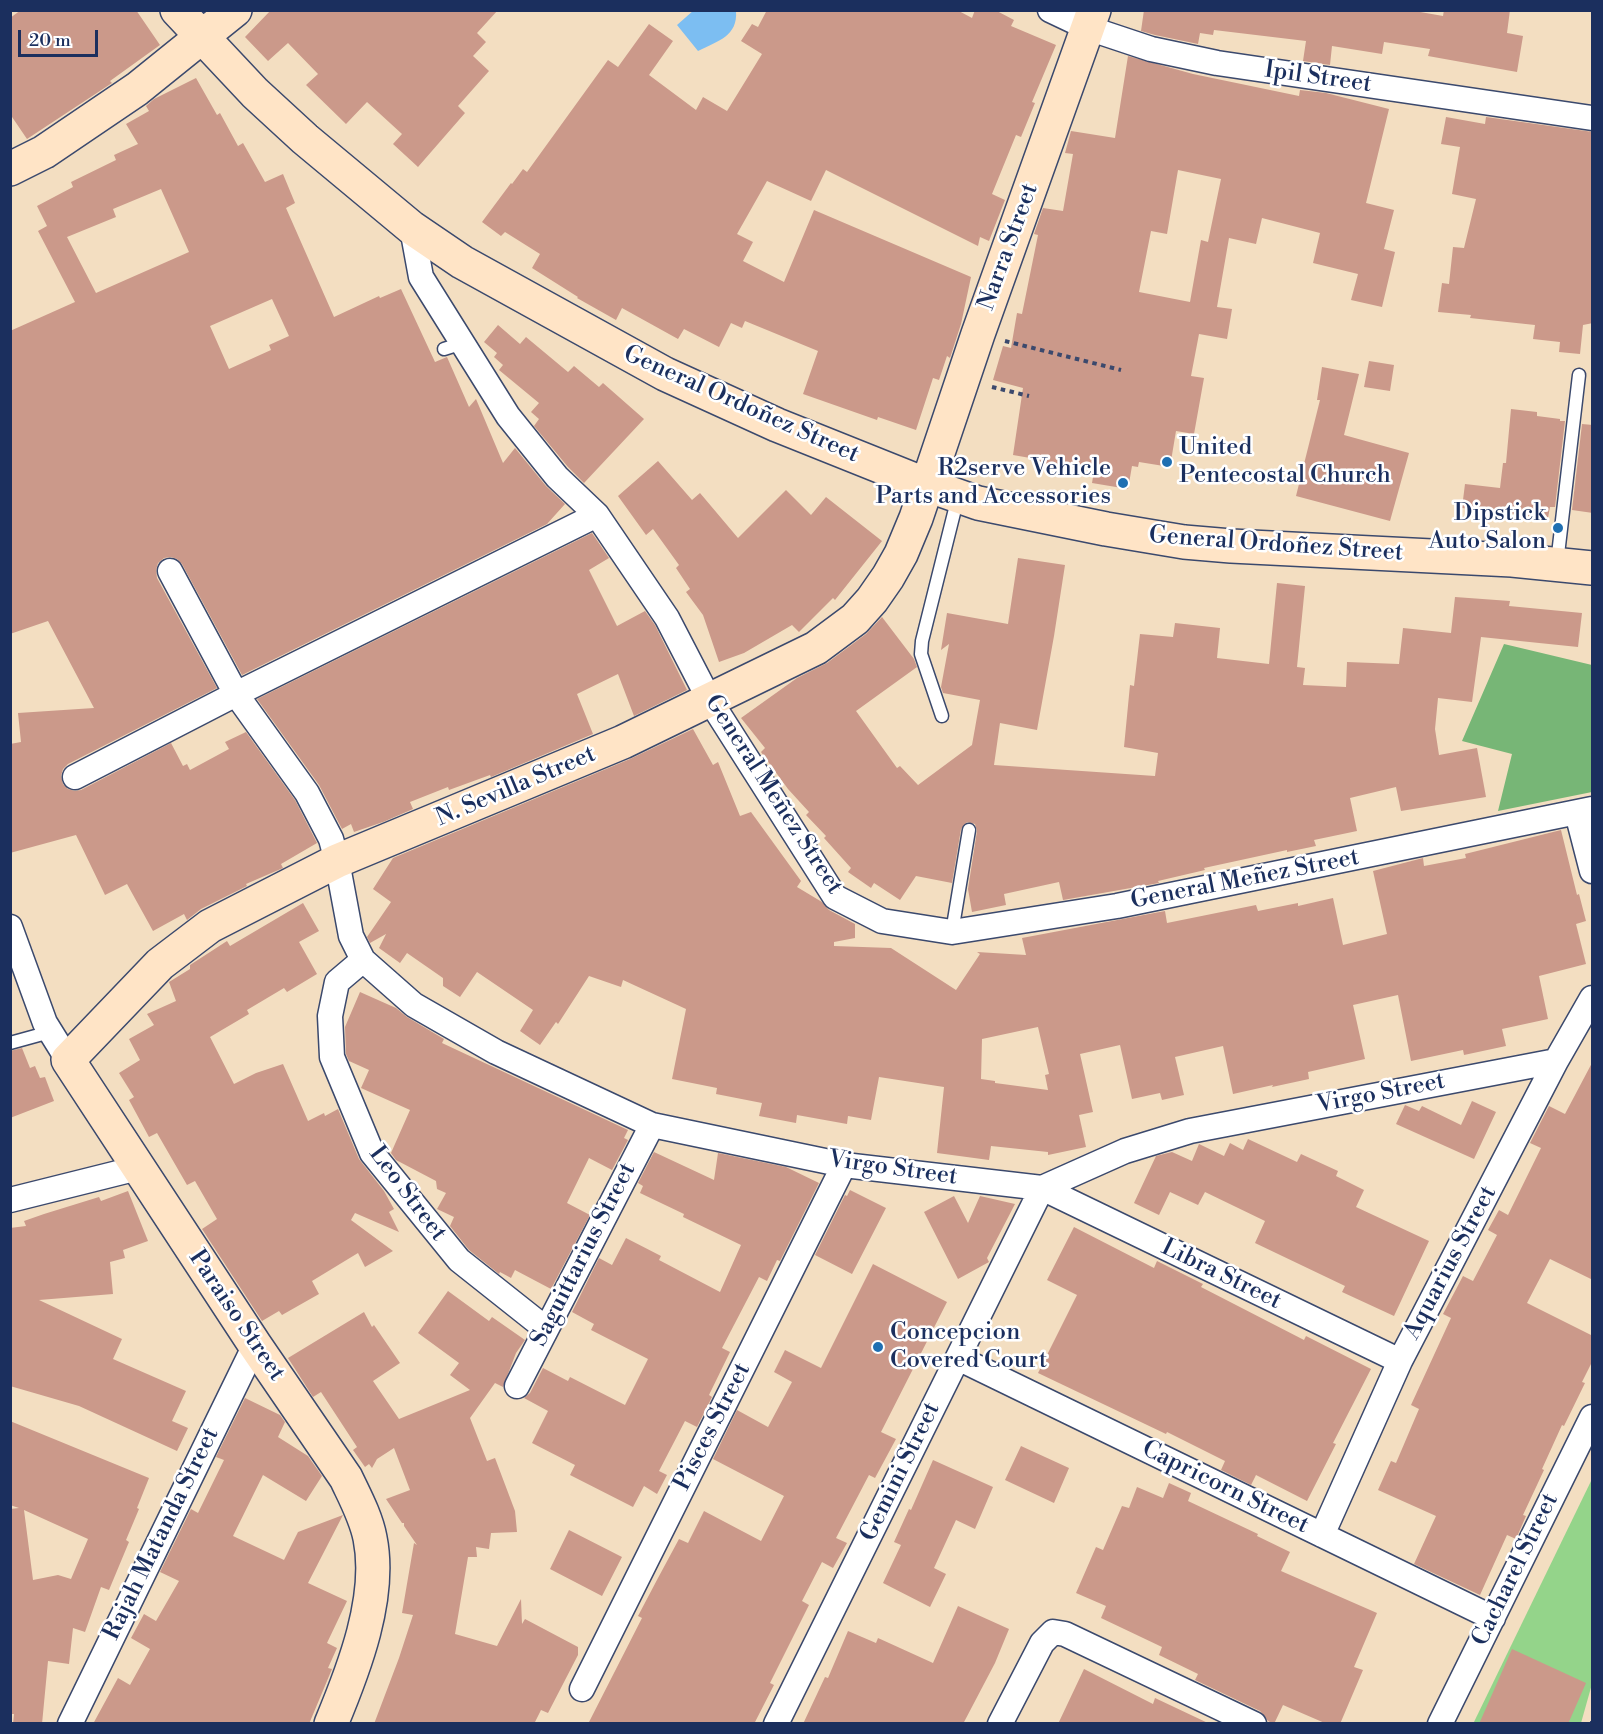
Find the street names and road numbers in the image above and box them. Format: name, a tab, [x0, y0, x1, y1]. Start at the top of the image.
street label: Ipil Street	[1262, 56, 1374, 100]
street label: Narra Street	[973, 180, 1045, 314]
street label: General Ordoñez Street	[619, 340, 863, 470]
street label: General Ordoñez Street	[1148, 522, 1404, 568]
street label: General Meñez Street	[698, 690, 848, 900]
street label: N. Sevilla Street	[432, 740, 600, 834]
street label: General Meñez Street	[1128, 844, 1362, 916]
street label: Virgo Street	[1314, 1067, 1448, 1121]
street label: Leo Street	[362, 1141, 452, 1247]
street label: Virgo Street	[827, 1146, 959, 1192]
street label: Saguittarius Street	[525, 1158, 643, 1352]
street label: Aquarius Street	[1398, 1181, 1504, 1345]
street label: Libra Street	[1156, 1234, 1286, 1316]
street label: Paraiso Street	[182, 1245, 290, 1387]
street label: Pisces Street	[668, 1358, 758, 1496]
street label: Gemini Street	[855, 1398, 947, 1546]
street label: Rajah Matanda Street	[98, 1423, 226, 1645]
street label: Capricorn Street	[1137, 1435, 1313, 1541]
street label: Cacharel Street	[1467, 1489, 1565, 1651]

